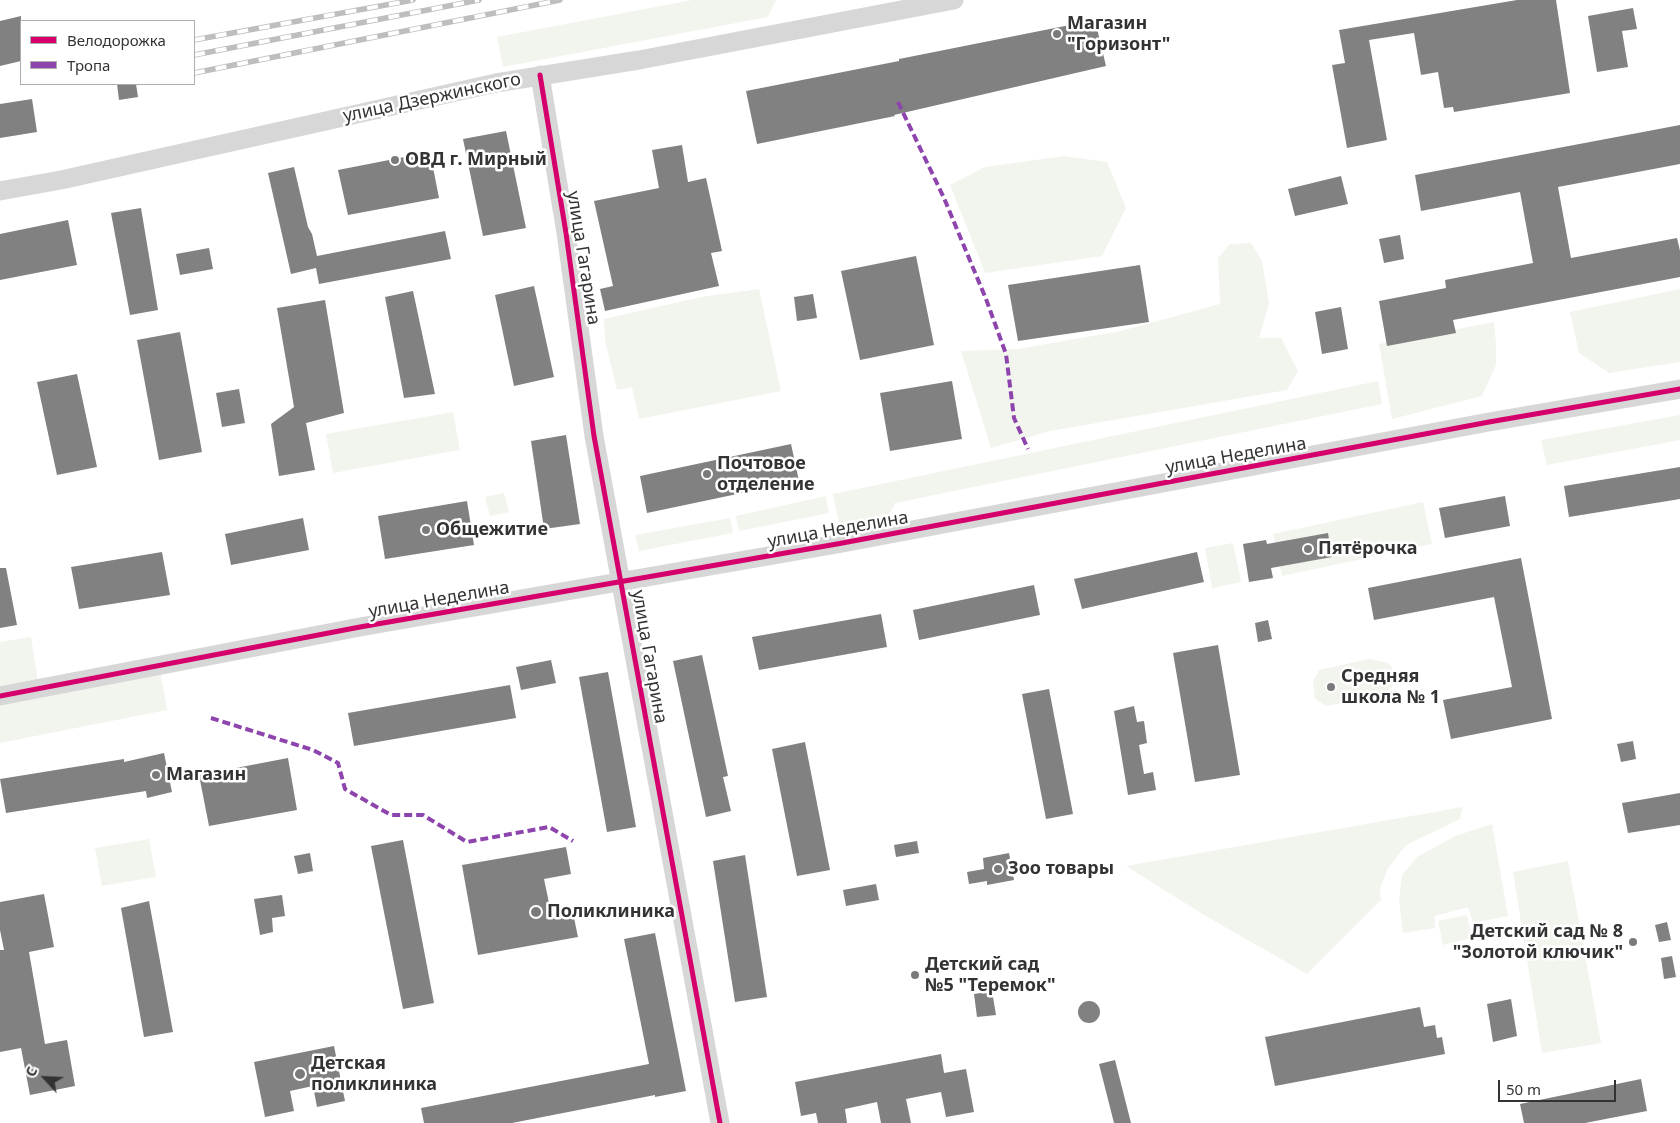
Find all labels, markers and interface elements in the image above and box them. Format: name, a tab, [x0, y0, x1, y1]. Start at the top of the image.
place label: Магазин "Горизонт"	[1067, 13, 1170, 56]
legend	[20, 20, 195, 85]
marker: Магазин "Горизонт"	[1051, 28, 1063, 40]
text: Велодорожка	[67, 30, 166, 50]
text: Тропа	[67, 55, 110, 75]
street label: улица Дзержинского	[341, 69, 523, 127]
place label: ОВД г. Мирный	[405, 149, 547, 171]
marker: ОВД г. Мирный	[389, 154, 401, 166]
street label: улица Гагарина	[562, 190, 604, 326]
street label: улица Неделина	[1164, 433, 1308, 479]
place label: Почтовое отделение	[717, 453, 815, 496]
marker: Почтовое отделение	[701, 468, 713, 480]
street label: улица Неделина	[766, 507, 910, 553]
place label: Общежитие	[436, 519, 548, 541]
marker: Общежитие	[420, 524, 432, 536]
place label: Пятёрочка	[1318, 538, 1417, 560]
marker: Пятёрочка	[1302, 543, 1314, 555]
street label: улица Неделина	[367, 577, 511, 623]
street label: улица Гагарина	[627, 589, 671, 725]
place label: Средняя школа № 1	[1341, 666, 1440, 709]
marker: Средняя школа № 1	[1325, 681, 1337, 693]
place label: Магазин	[166, 764, 246, 786]
marker: Магазин	[150, 769, 162, 781]
place label: Зоо товары	[1008, 858, 1114, 880]
marker: Зоо товары	[992, 863, 1004, 875]
place label: Поликлиника	[547, 901, 675, 923]
marker: Поликлиника	[529, 905, 543, 919]
place label: Детский сад № 8 "Золотой ключик"	[1453, 921, 1623, 964]
marker: Детский сад № 8 "Золотой ключик"	[1627, 936, 1639, 948]
place label: Детский сад №5 "Теремок"	[925, 954, 1056, 996]
marker: Детский сад №5 "Теремок"	[909, 969, 921, 981]
north arrow	[20, 1053, 70, 1103]
place label: Детская поликлиника	[311, 1053, 437, 1096]
text: С	[20, 1063, 41, 1080]
marker: Детская поликлиника	[293, 1067, 307, 1081]
scale bar	[1500, 1070, 1618, 1102]
text: 50 m	[1506, 1079, 1541, 1099]

